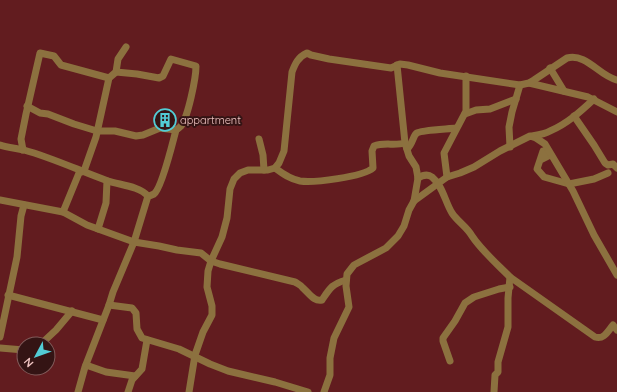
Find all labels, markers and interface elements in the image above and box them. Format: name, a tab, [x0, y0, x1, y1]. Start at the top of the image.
building icon: appartment	[152, 107, 178, 133]
place label: appartment	[180, 113, 241, 127]
north arrow	[16, 336, 56, 376]
text: N	[21, 355, 36, 370]

